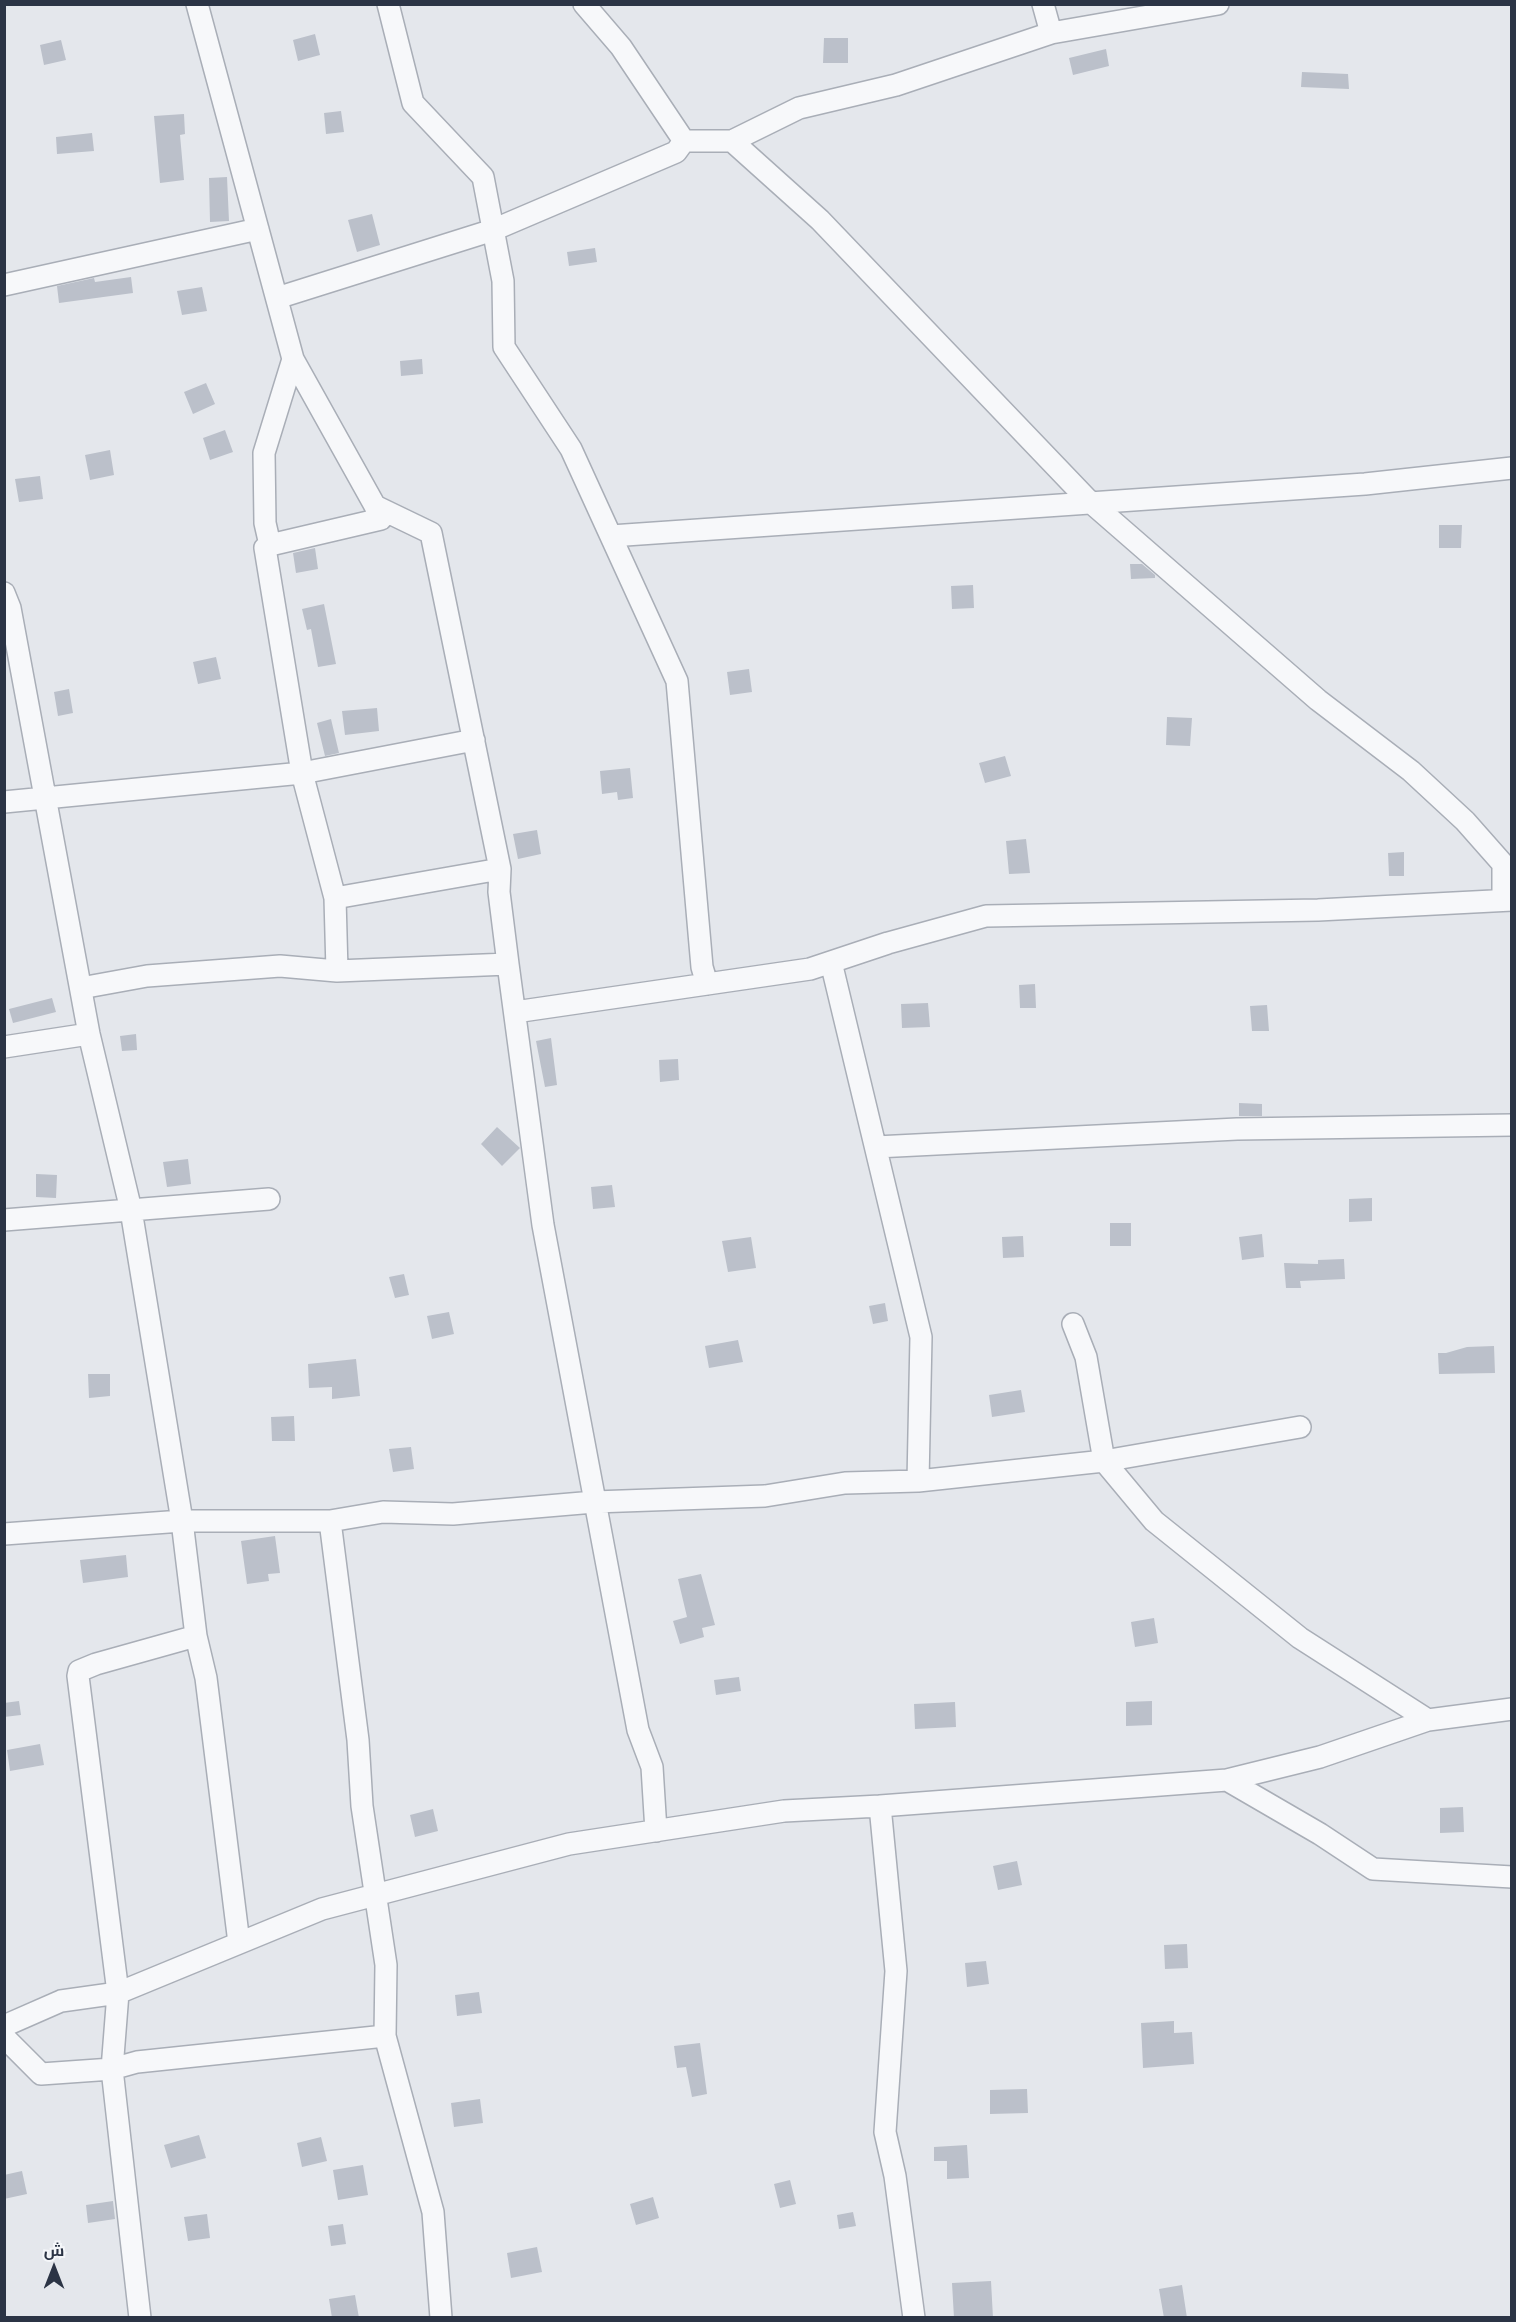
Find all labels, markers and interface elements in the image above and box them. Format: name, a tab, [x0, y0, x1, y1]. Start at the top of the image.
north arrow	[24, 2238, 84, 2298]
text: ش	[44, 2241, 64, 2259]

